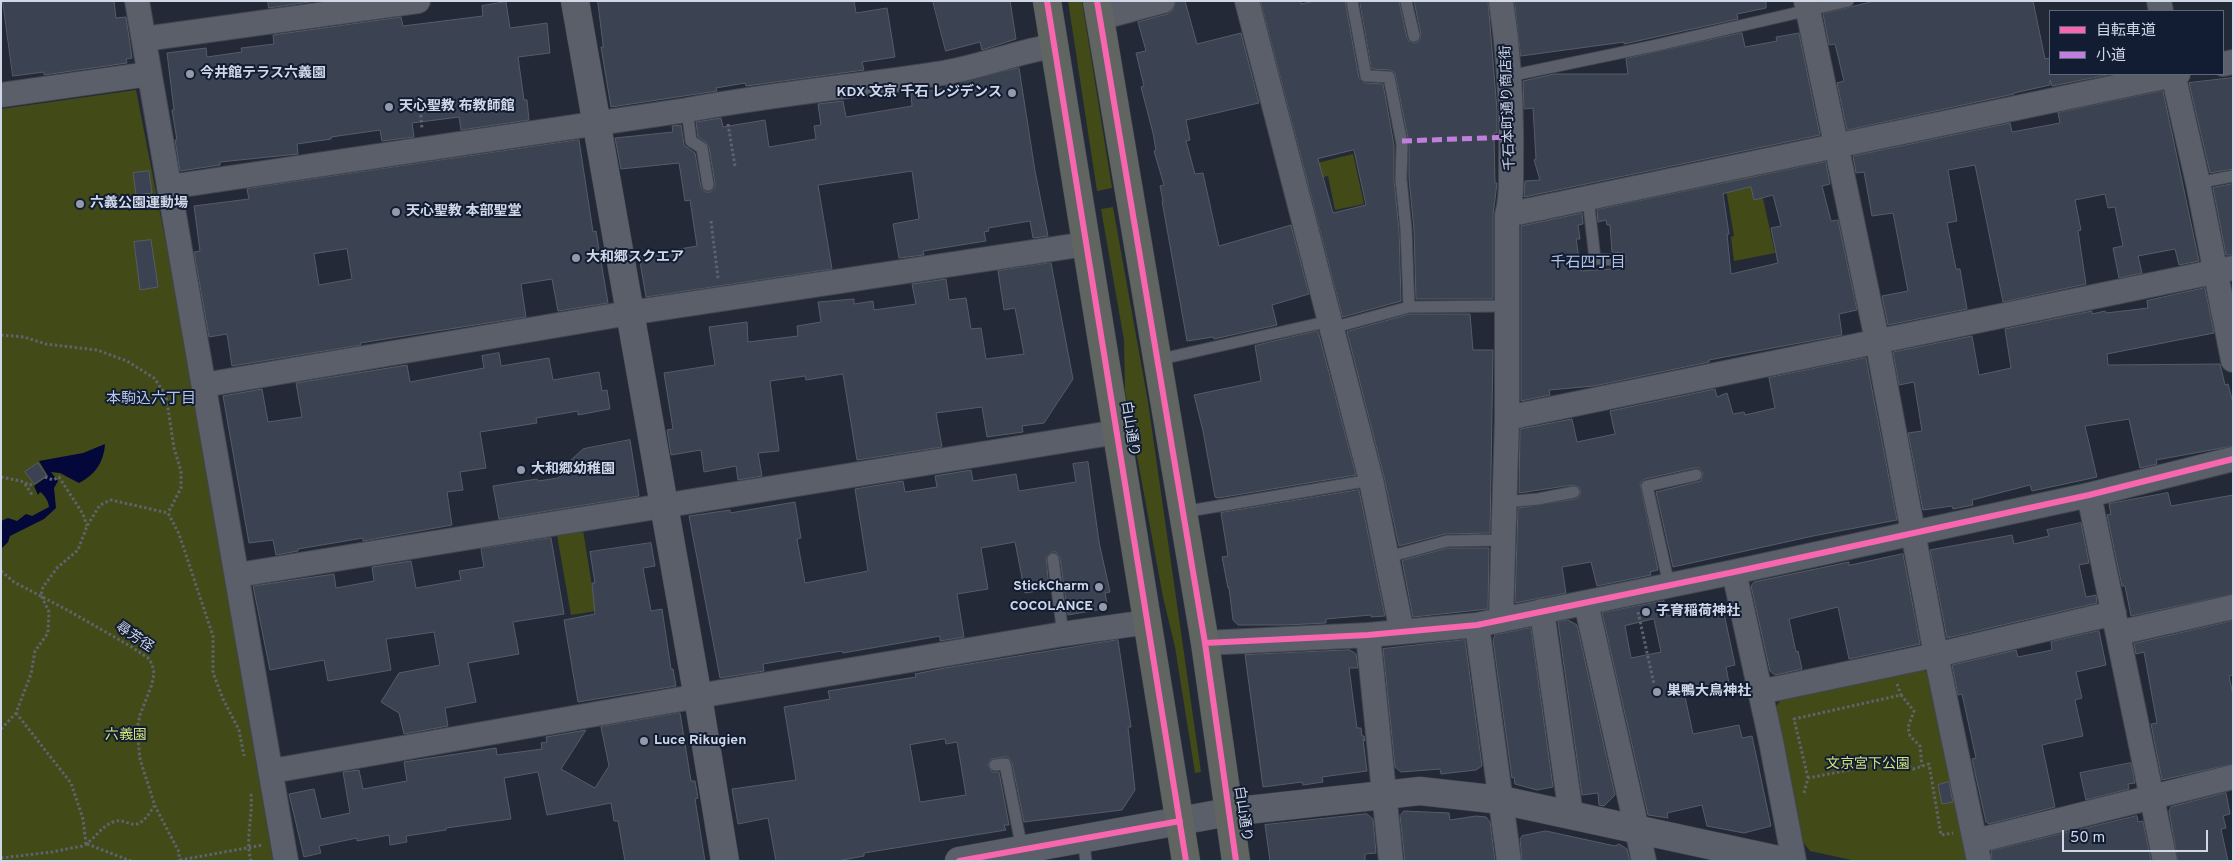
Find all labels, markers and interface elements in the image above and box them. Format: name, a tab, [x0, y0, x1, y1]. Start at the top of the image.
legend	[2049, 10, 2224, 75]
text: 自転車道	[2096, 22, 2156, 41]
street label: 千石本町通り商店街	[1498, 45, 1520, 171]
text: 小道	[2096, 47, 2126, 66]
place label: 今井館テラス六義園	[200, 66, 326, 82]
marker: 今井館テラス六義園	[184, 68, 196, 80]
place label: KDX 文京 千石 レジデンス	[837, 85, 1002, 101]
marker: KDX 文京 千石 レジデンス	[1006, 87, 1018, 99]
place label: 天心聖教 布教師館	[399, 99, 514, 115]
marker: 天心聖教 布教師館	[383, 101, 395, 113]
place label: 六義公園運動場	[90, 196, 188, 212]
marker: 六義公園運動場	[74, 198, 86, 210]
place label: 天心聖教 本部聖堂	[406, 204, 521, 220]
marker: 天心聖教 本部聖堂	[390, 206, 402, 218]
place label: 大和郷スクエア	[586, 250, 684, 266]
marker: 大和郷スクエア	[570, 252, 582, 264]
district label: 千石四丁目	[1551, 255, 1625, 273]
district label: 本駒込六丁目	[106, 391, 196, 409]
street label: 白山通り	[1116, 400, 1142, 458]
place label: 大和郷幼稚園	[531, 462, 615, 478]
marker: 大和郷幼稚園	[515, 464, 527, 476]
place label: StickCharm	[1013, 579, 1089, 595]
marker: StickCharm	[1093, 581, 1105, 593]
place label: COCOLANCE	[1010, 599, 1093, 615]
marker: COCOLANCE	[1097, 601, 1109, 613]
place label: 子育稲荷神社	[1656, 604, 1740, 620]
marker: 子育稲荷神社	[1640, 606, 1652, 618]
street label: 尋芳径	[112, 619, 156, 657]
place label: 巣鴨大鳥神社	[1667, 684, 1751, 700]
marker: 巣鴨大鳥神社	[1651, 686, 1663, 698]
park label: 六義園	[105, 728, 147, 744]
place label: Luce Rikugien	[654, 733, 746, 749]
marker: Luce Rikugien	[638, 735, 650, 747]
park label: 文京宮下公園	[1826, 757, 1910, 773]
street label: 白山通り	[1230, 785, 1254, 843]
scale bar	[2064, 820, 2210, 852]
text: 50 m	[2070, 829, 2105, 848]

